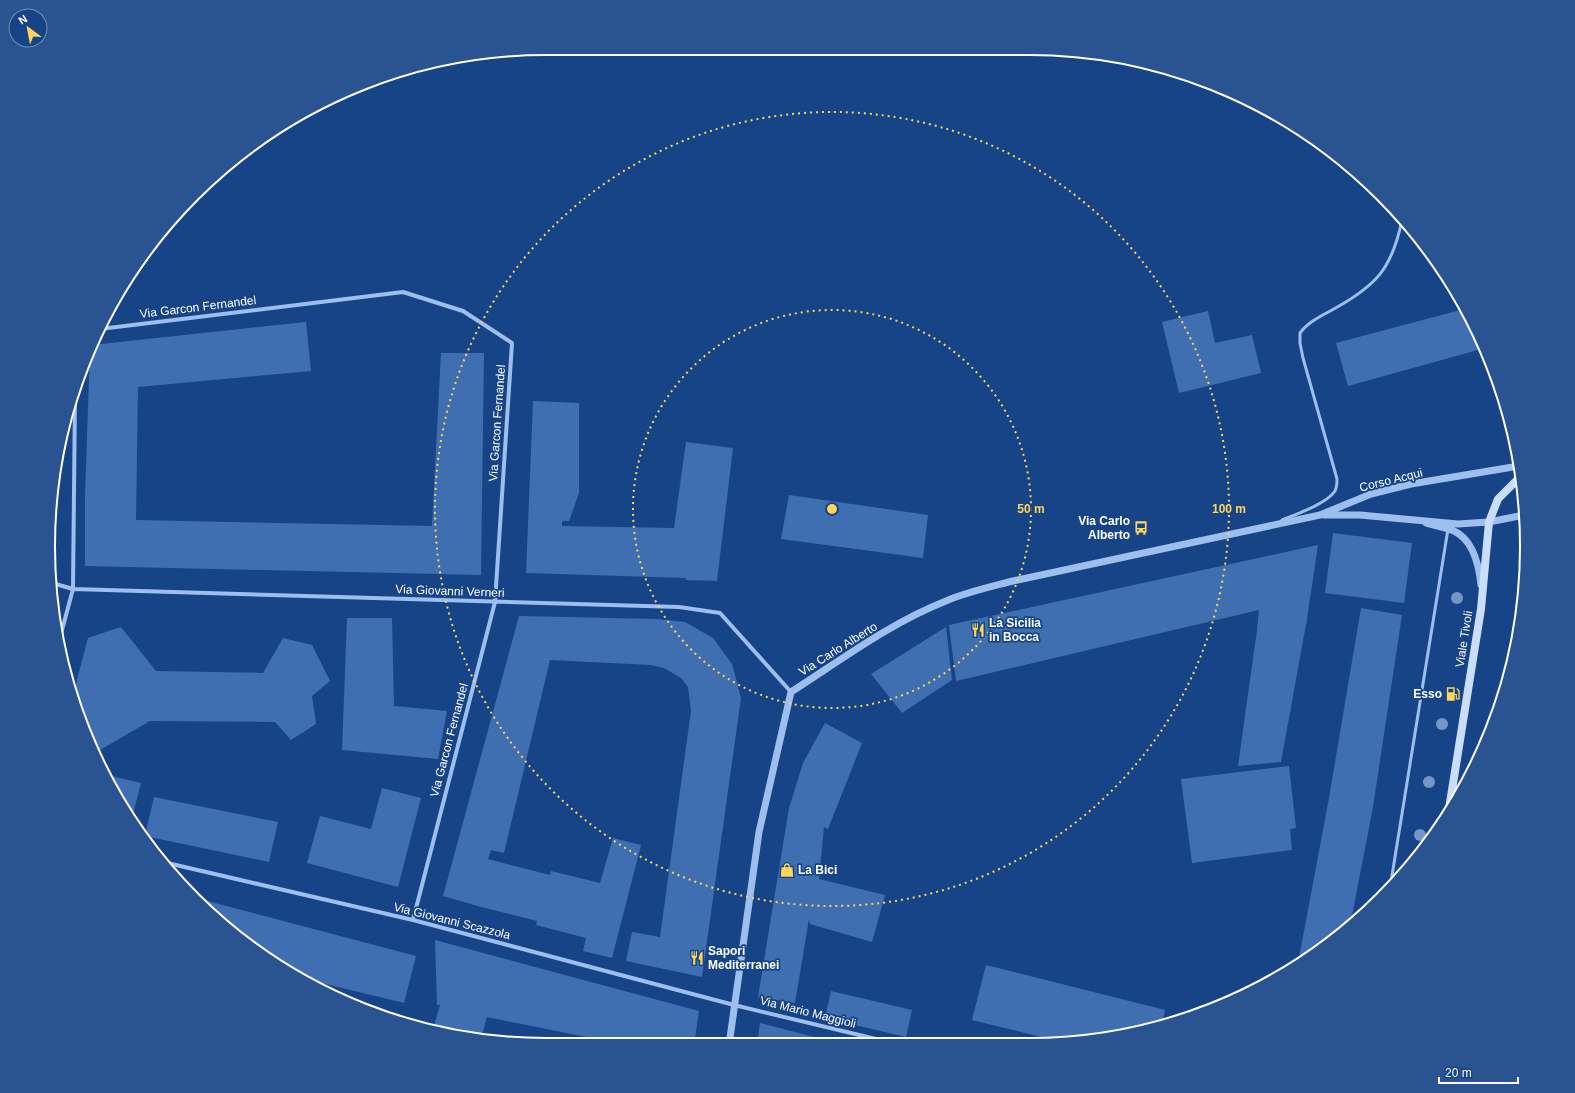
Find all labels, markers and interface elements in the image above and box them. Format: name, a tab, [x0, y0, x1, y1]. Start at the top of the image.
north arrow	[8, 8, 48, 48]
text: N	[16, 12, 29, 27]
street label: Via Garcon Fernandel	[139, 293, 257, 321]
street label: Via Garcon Fernandel	[486, 364, 508, 482]
street label: Corso Acqui	[1358, 465, 1424, 495]
centre of rings	[825, 502, 839, 516]
text: 50 m	[1017, 502, 1045, 516]
text: 100 m	[1212, 502, 1246, 516]
place label: Via Carlo Alberto	[1078, 514, 1130, 542]
bus stop icon: Via Carlo Alberto	[1133, 520, 1149, 536]
street label: Via Giovanni Verneri	[395, 582, 505, 600]
street label: Viale Tivoli	[1453, 610, 1475, 668]
place label: La Sicilia in Bocca	[989, 616, 1041, 644]
street label: Via Carlo Alberto	[796, 619, 880, 679]
restaurant icon: La Sicilia in Bocca	[970, 622, 986, 638]
street label: Via Garcon Fernandel	[427, 682, 471, 798]
fuel station icon: Esso	[1445, 686, 1461, 702]
place label: Esso	[1413, 687, 1442, 701]
shop icon: La Bici	[779, 862, 795, 878]
place label: La Bici	[798, 863, 837, 877]
street label: Via Giovanni Scazzola	[392, 900, 512, 942]
place label: Sapori Mediterranei	[708, 944, 779, 972]
restaurant icon: Sapori Mediterranei	[689, 950, 705, 966]
street label: Via Mario Maggioli	[759, 993, 857, 1031]
scale bar	[1439, 1059, 1518, 1085]
text: 20 m	[1445, 1066, 1472, 1080]

